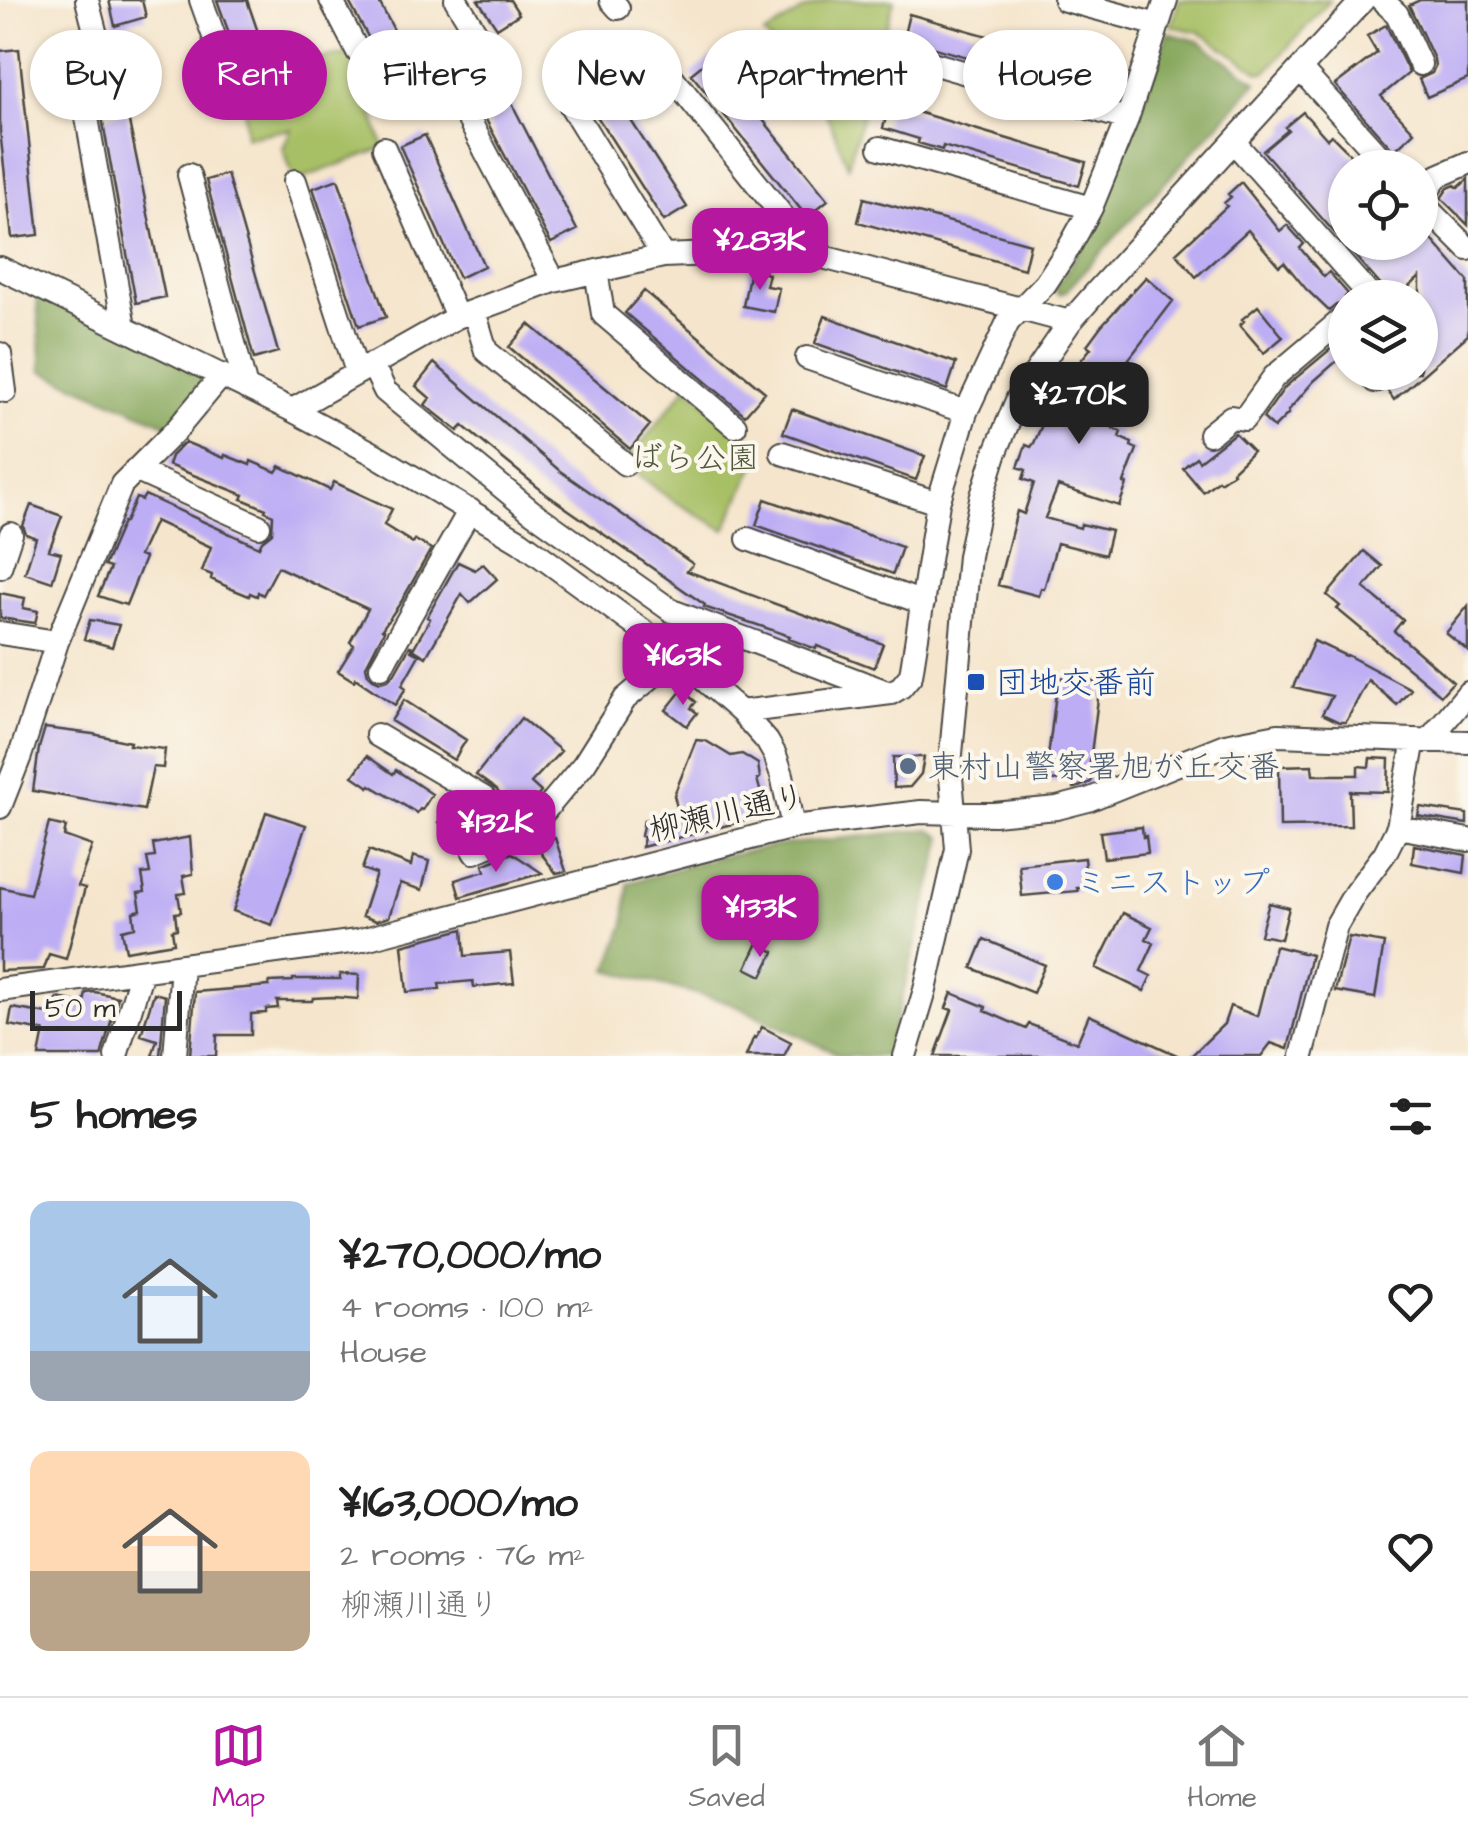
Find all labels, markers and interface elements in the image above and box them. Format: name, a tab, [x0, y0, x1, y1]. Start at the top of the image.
chip: Buy	[30, 30, 162, 120]
chip: Rent	[182, 30, 327, 120]
chip: Filters	[347, 30, 522, 120]
chip: New	[542, 30, 682, 120]
chip: Apartment	[702, 30, 943, 120]
chip: House	[963, 30, 1128, 120]
map controls	[1328, 150, 1438, 390]
button: locate	[1328, 150, 1438, 260]
pin: ¥283K	[690, 208, 830, 293]
text: ¥283K	[714, 218, 806, 263]
button: layers	[1328, 280, 1438, 390]
pin: ¥270K	[1009, 362, 1149, 447]
text: ¥270K	[1032, 372, 1126, 417]
park label: ばら公園	[631, 436, 759, 481]
pin: ¥163K	[613, 623, 753, 708]
text: ¥163K	[645, 633, 721, 678]
place label: 団地交番前	[996, 661, 1156, 706]
marker: 団地交番前	[965, 671, 987, 693]
place label: 東村山警察署旭が丘交番	[928, 745, 1280, 790]
marker: 東村山警察署旭が丘交番	[897, 755, 919, 777]
street label: 柳瀬川通り	[644, 774, 810, 853]
pin: ¥132K	[426, 790, 566, 875]
text: ¥132K	[458, 800, 534, 845]
place label: ミニストップ	[1075, 861, 1270, 906]
marker: ミニストップ	[1044, 871, 1066, 893]
pin: ¥133K	[690, 875, 830, 960]
text: ¥133K	[723, 885, 797, 930]
scale bar	[30, 986, 182, 1030]
text: 50 m	[45, 989, 116, 1028]
text: 5 homes	[30, 1087, 197, 1145]
icon: filters	[1383, 1089, 1438, 1144]
text: ¥270,000/mo	[340, 1227, 601, 1285]
icon: home	[110, 1241, 230, 1361]
icon: heart	[1383, 1274, 1438, 1329]
text: 4 rooms · 100 m²	[340, 1285, 594, 1330]
text: House	[340, 1330, 427, 1375]
text: ¥163,000/mo	[340, 1475, 578, 1533]
icon: home	[110, 1491, 230, 1611]
icon: heart	[1383, 1524, 1438, 1579]
text: 2 rooms · 76 m²	[340, 1533, 585, 1578]
text: 柳瀬川通り	[340, 1583, 500, 1628]
tab: Map	[211, 1718, 266, 1817]
tab: Saved	[689, 1718, 765, 1817]
tab: Home	[1187, 1718, 1257, 1817]

